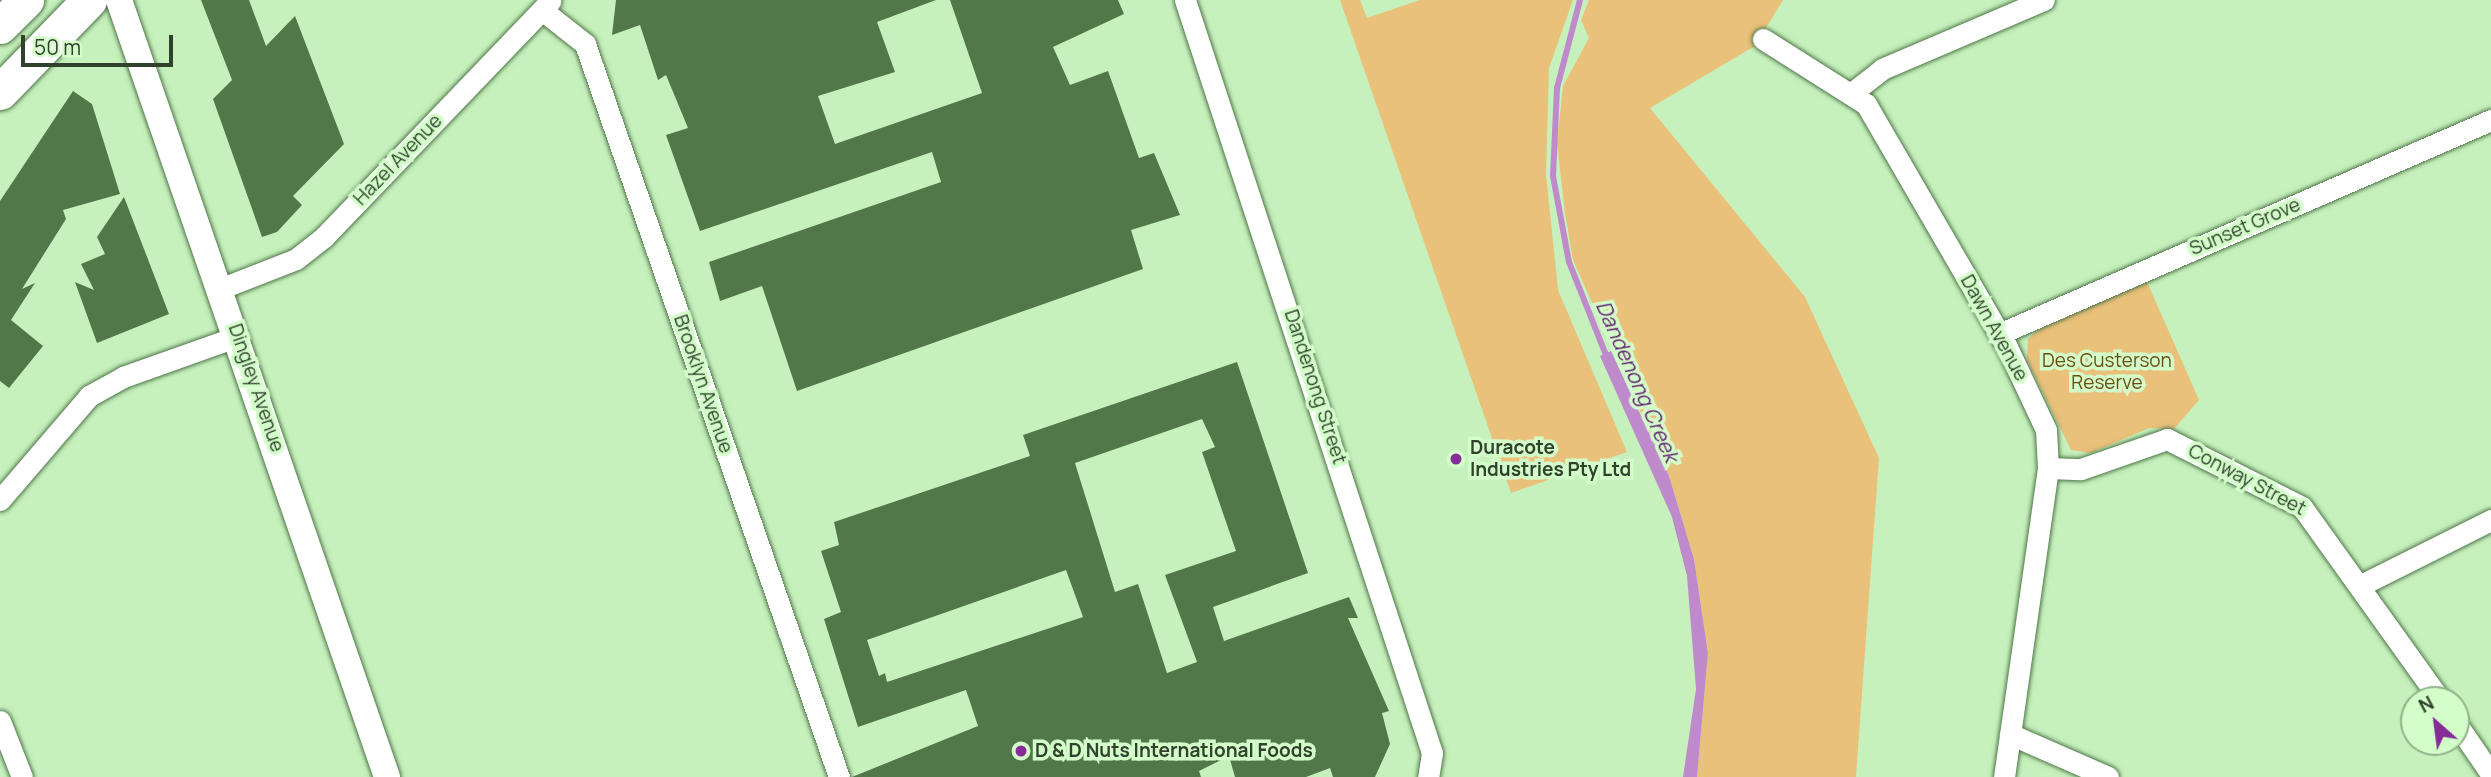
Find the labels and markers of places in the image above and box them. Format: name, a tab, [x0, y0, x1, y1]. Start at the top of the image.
place label: Duracote Industries Pty Ltd	[1470, 437, 1631, 481]
marker: Duracote Industries Pty Ltd	[1448, 451, 1464, 467]
place label: D & D Nuts International Foods	[1035, 740, 1313, 762]
marker: D & D Nuts International Foods	[1013, 743, 1029, 759]

